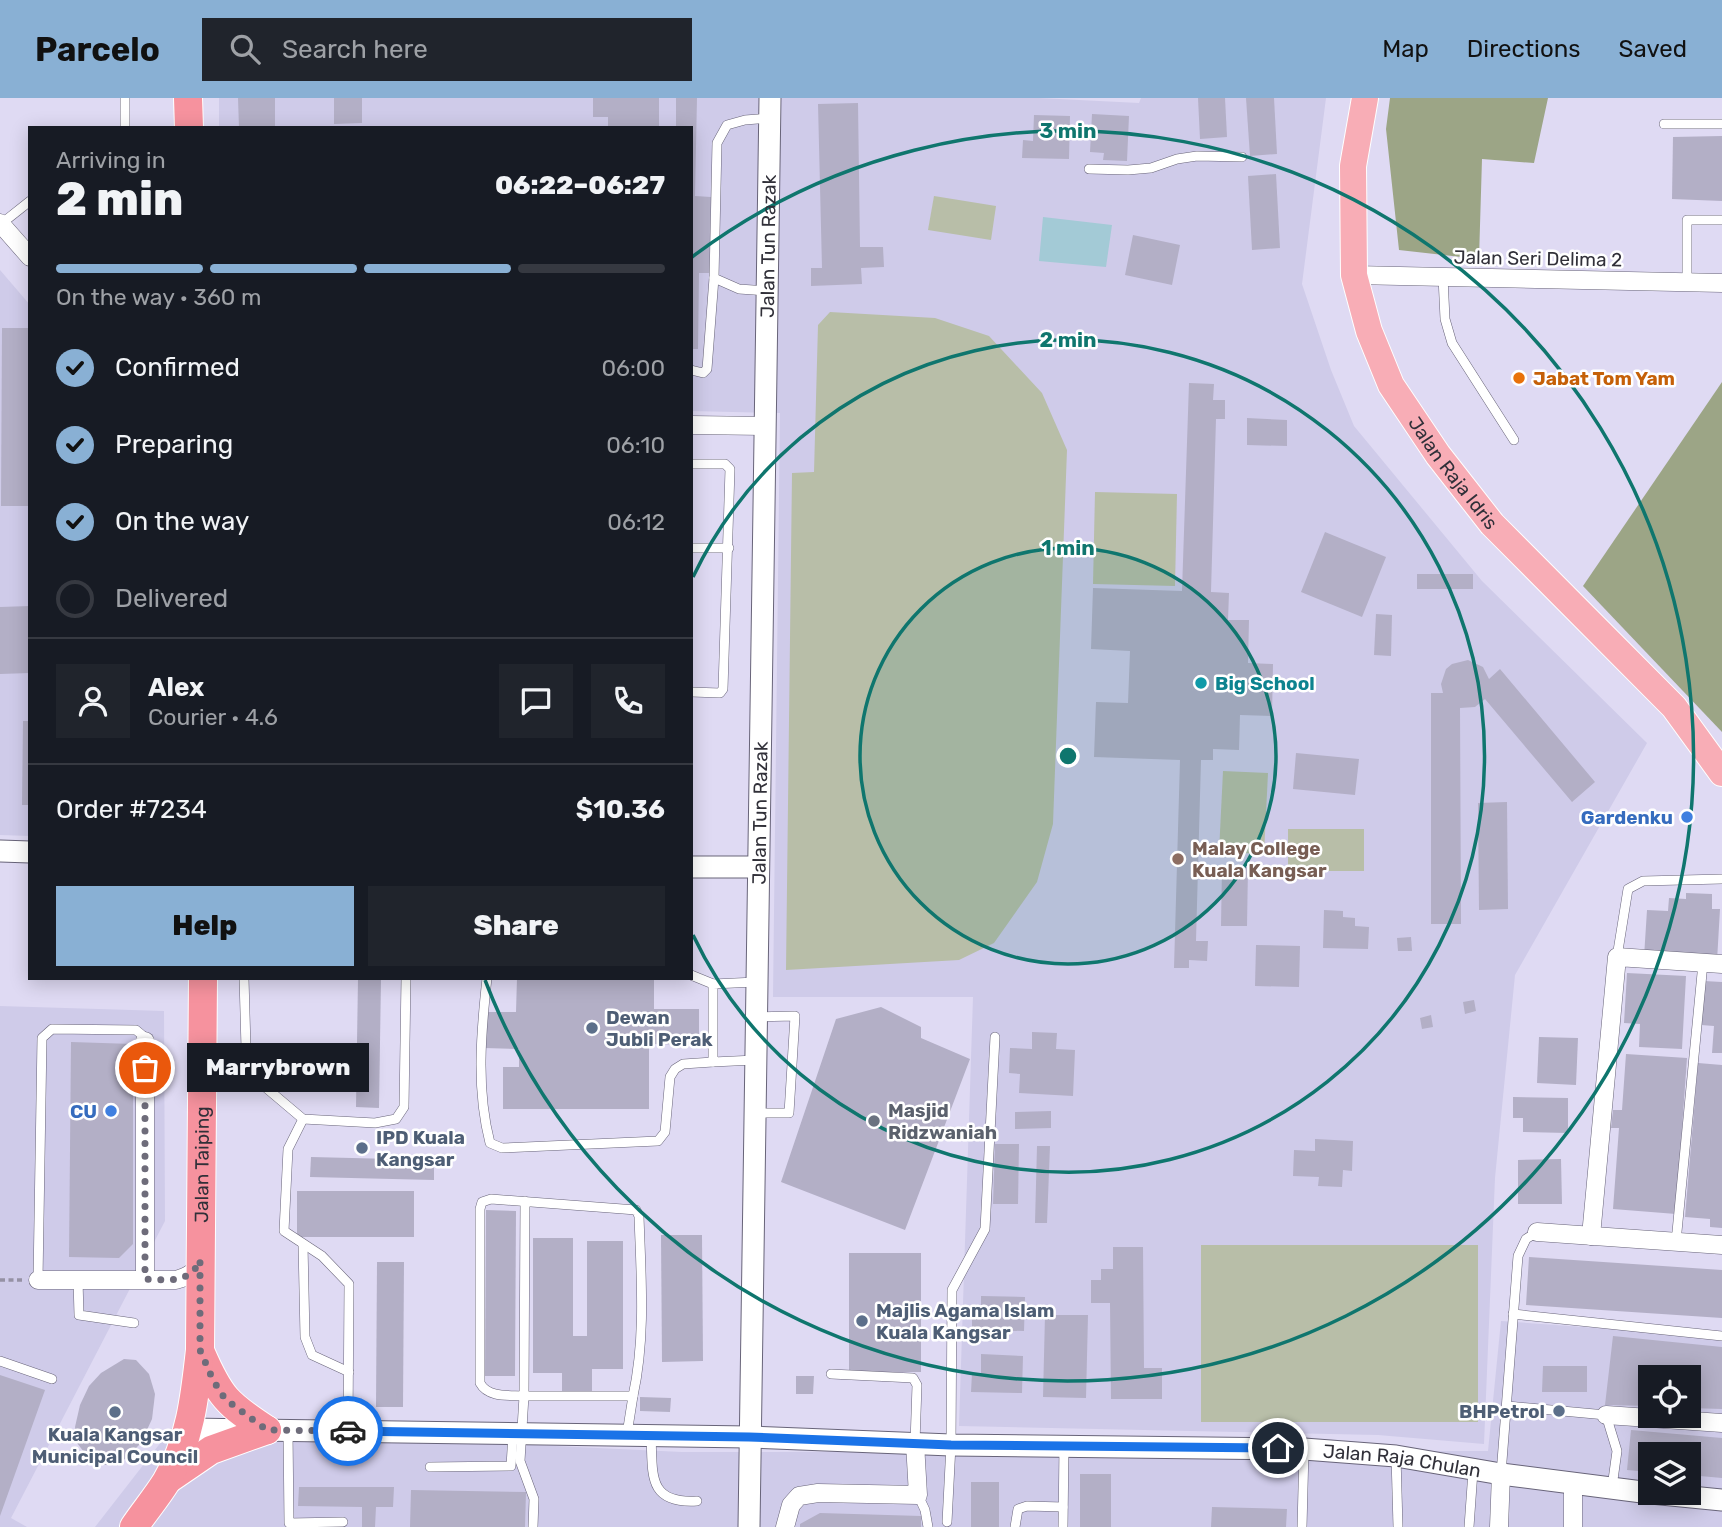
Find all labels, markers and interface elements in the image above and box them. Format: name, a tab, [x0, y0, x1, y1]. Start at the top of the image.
search box	[202, 18, 692, 81]
text: Parcelo	[35, 30, 160, 69]
icon: search	[226, 30, 264, 68]
text: Search here	[282, 34, 428, 65]
text: Map	[1382, 35, 1429, 63]
text: Directions	[1467, 35, 1580, 63]
text: Saved	[1618, 35, 1687, 63]
text: 3 min	[1039, 118, 1097, 143]
text: Arriving in	[56, 146, 166, 174]
text: 06:22–06:27	[495, 170, 665, 201]
text: 2 min	[56, 172, 183, 227]
street label: Jalan Tun Razak	[756, 174, 781, 318]
street label: Jalan Seri Delima 2	[1453, 246, 1623, 271]
text: On the way · 360 m	[56, 283, 262, 311]
text: 2 min	[1040, 327, 1096, 352]
icon: check	[56, 349, 94, 387]
text: Confirmed	[115, 352, 240, 383]
text: 06:00	[601, 354, 665, 382]
place label: Jabat Tom Yam	[1533, 367, 1675, 390]
marker: Jabat Tom Yam	[1511, 370, 1527, 386]
street label: Jalan Raja Idris	[1403, 412, 1503, 534]
icon: check	[56, 426, 94, 464]
text: Preparing	[115, 429, 233, 460]
text: 06:10	[606, 431, 665, 459]
icon: check	[56, 503, 94, 541]
text: On the way	[115, 506, 249, 537]
text: 06:12	[607, 508, 665, 536]
text: 1 min	[1041, 535, 1095, 560]
text: Delivered	[115, 583, 228, 614]
button: person	[56, 664, 130, 738]
button: chat	[499, 664, 573, 738]
button: phone	[591, 664, 665, 738]
text: Alex	[148, 672, 204, 703]
place label: Big School	[1215, 672, 1315, 695]
marker: Big School	[1193, 675, 1209, 691]
text: Courier · 4.6	[148, 703, 278, 731]
street label: Jalan Tun Razak	[747, 741, 773, 885]
centre of rings	[1056, 744, 1080, 768]
text: Order #7234	[56, 794, 207, 825]
text: $10.36	[576, 794, 665, 825]
place label: Gardenku	[1581, 806, 1673, 829]
marker: Gardenku	[1679, 809, 1695, 825]
place label: Malay College Kuala Kangsar	[1192, 837, 1327, 882]
marker: Malay College Kuala Kangsar	[1170, 851, 1186, 867]
button: Help	[56, 886, 354, 966]
button: Share	[368, 886, 665, 966]
place label: Dewan Jubli Perak	[606, 1006, 713, 1051]
marker: Dewan Jubli Perak	[584, 1020, 600, 1036]
pin	[115, 1038, 175, 1098]
callout: Marrybrown	[187, 1044, 369, 1093]
icon: bag	[126, 1049, 164, 1087]
text: Marrybrown	[206, 1053, 350, 1081]
place label: Masjid Ridzwaniah	[888, 1099, 997, 1144]
place label: CU	[70, 1100, 97, 1123]
marker: CU	[103, 1103, 119, 1119]
street label: Jalan Taiping	[190, 1106, 214, 1223]
marker: Masjid Ridzwaniah	[866, 1113, 882, 1129]
place label: IPD Kuala Kangsar	[376, 1126, 465, 1171]
marker: IPD Kuala Kangsar	[354, 1140, 370, 1156]
place label: Majlis Agama Islam Kuala Kangsar	[876, 1299, 1054, 1344]
marker: Majlis Agama Islam Kuala Kangsar	[854, 1313, 870, 1329]
map controls	[1638, 1365, 1701, 1505]
button: locate	[1638, 1365, 1701, 1428]
courier	[313, 1396, 383, 1466]
place label: BHPetrol	[1459, 1400, 1545, 1423]
marker: BHPetrol	[1551, 1403, 1567, 1419]
marker: Kuala Kangsar Municipal Council	[107, 1404, 123, 1420]
icon: car	[329, 1412, 367, 1450]
pin	[1248, 1418, 1308, 1478]
place label: Kuala Kangsar Municipal Council	[32, 1423, 198, 1468]
icon: home	[1259, 1429, 1297, 1467]
street label: Jalan Raja Chulan	[1322, 1439, 1483, 1482]
button: layers	[1638, 1442, 1701, 1505]

